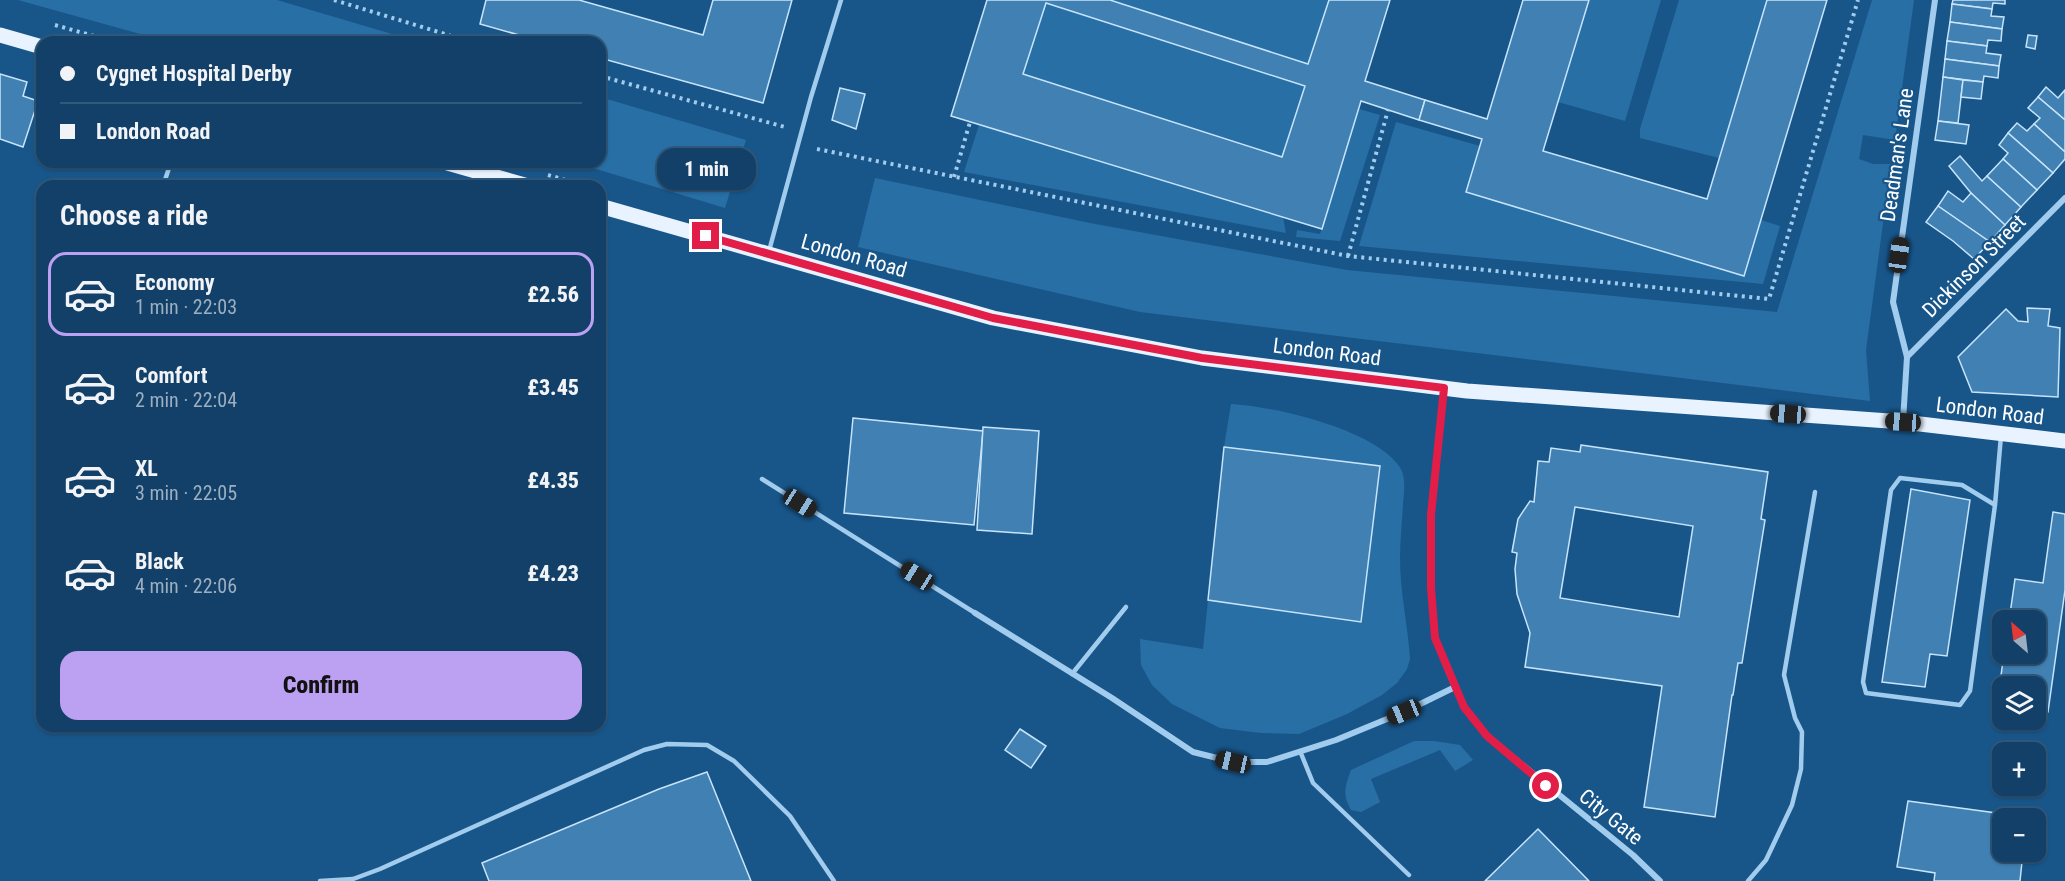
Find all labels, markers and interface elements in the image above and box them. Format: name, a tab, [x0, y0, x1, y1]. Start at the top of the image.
text: Cygnet Hospital Derby	[96, 61, 292, 86]
street label: Deadman's Lane	[1876, 87, 1918, 223]
text: London Road	[96, 119, 210, 144]
callout: 1 min	[656, 149, 756, 191]
text: 1 min	[684, 157, 729, 181]
text: Choose a ride	[60, 200, 208, 232]
street label: Dickinson Street	[1918, 210, 2030, 322]
route end	[692, 222, 719, 249]
street label: London Road	[798, 229, 910, 283]
car	[1888, 236, 1910, 274]
icon: car	[63, 267, 117, 321]
text: Economy	[135, 270, 215, 295]
text: £2.56	[527, 282, 579, 307]
text: 1 min · 22:03	[135, 295, 237, 319]
street label: London Road	[1272, 333, 1382, 371]
icon: car	[63, 360, 117, 414]
text: Comfort	[135, 363, 208, 388]
text: £3.45	[527, 375, 579, 400]
text: 2 min · 22:04	[135, 388, 237, 412]
street label: London Road	[1935, 392, 2045, 430]
car	[1769, 404, 1807, 424]
car	[1884, 412, 1922, 432]
icon: car	[63, 453, 117, 507]
text: XL	[135, 456, 158, 481]
text: £4.35	[527, 468, 579, 493]
text: 3 min · 22:05	[135, 481, 237, 505]
car	[780, 486, 820, 520]
icon: car	[63, 546, 117, 600]
text: Black	[135, 549, 184, 574]
car	[897, 559, 937, 593]
text: £4.23	[527, 561, 579, 586]
text: 4 min · 22:06	[135, 574, 237, 598]
north arrow	[1992, 610, 2046, 664]
map controls	[1992, 610, 2046, 862]
button: Confirm	[60, 651, 582, 720]
button: layers	[1992, 676, 2046, 730]
car	[1384, 697, 1424, 727]
button: +	[1992, 742, 2046, 796]
car	[1213, 749, 1253, 775]
route start	[1532, 772, 1559, 799]
street label: City Gate	[1574, 784, 1648, 850]
button: −	[1992, 808, 2046, 862]

